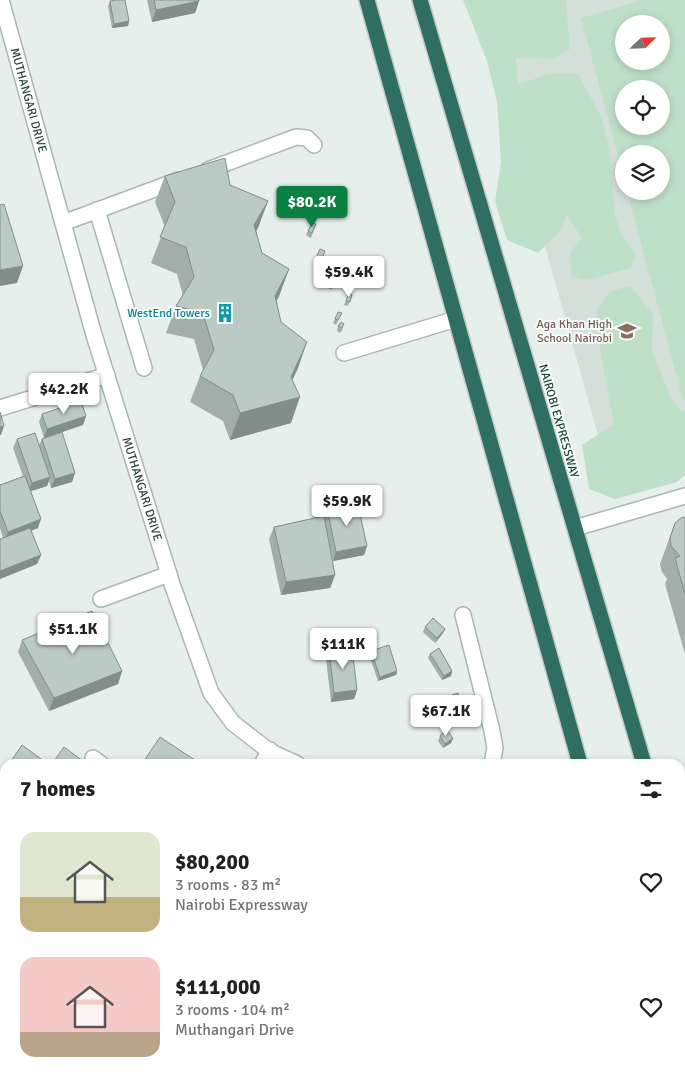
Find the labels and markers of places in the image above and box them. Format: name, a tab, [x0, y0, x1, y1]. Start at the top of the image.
pin: $80.2K	[271, 186, 353, 228]
pin: $59.4K	[308, 256, 390, 298]
building icon: WestEnd Towers	[214, 302, 236, 324]
place label: WestEnd Towers	[127, 306, 210, 321]
place label: Aga Khan High School Nairobi	[537, 317, 612, 346]
school or university icon: Aga Khan High School Nairobi	[616, 320, 638, 342]
pin: $42.2K	[23, 372, 105, 415]
pin: $59.9K	[306, 484, 388, 527]
pin: $51.1K	[32, 612, 114, 655]
pin: $111K	[308, 628, 378, 670]
pin: $67.1K	[405, 694, 487, 737]

